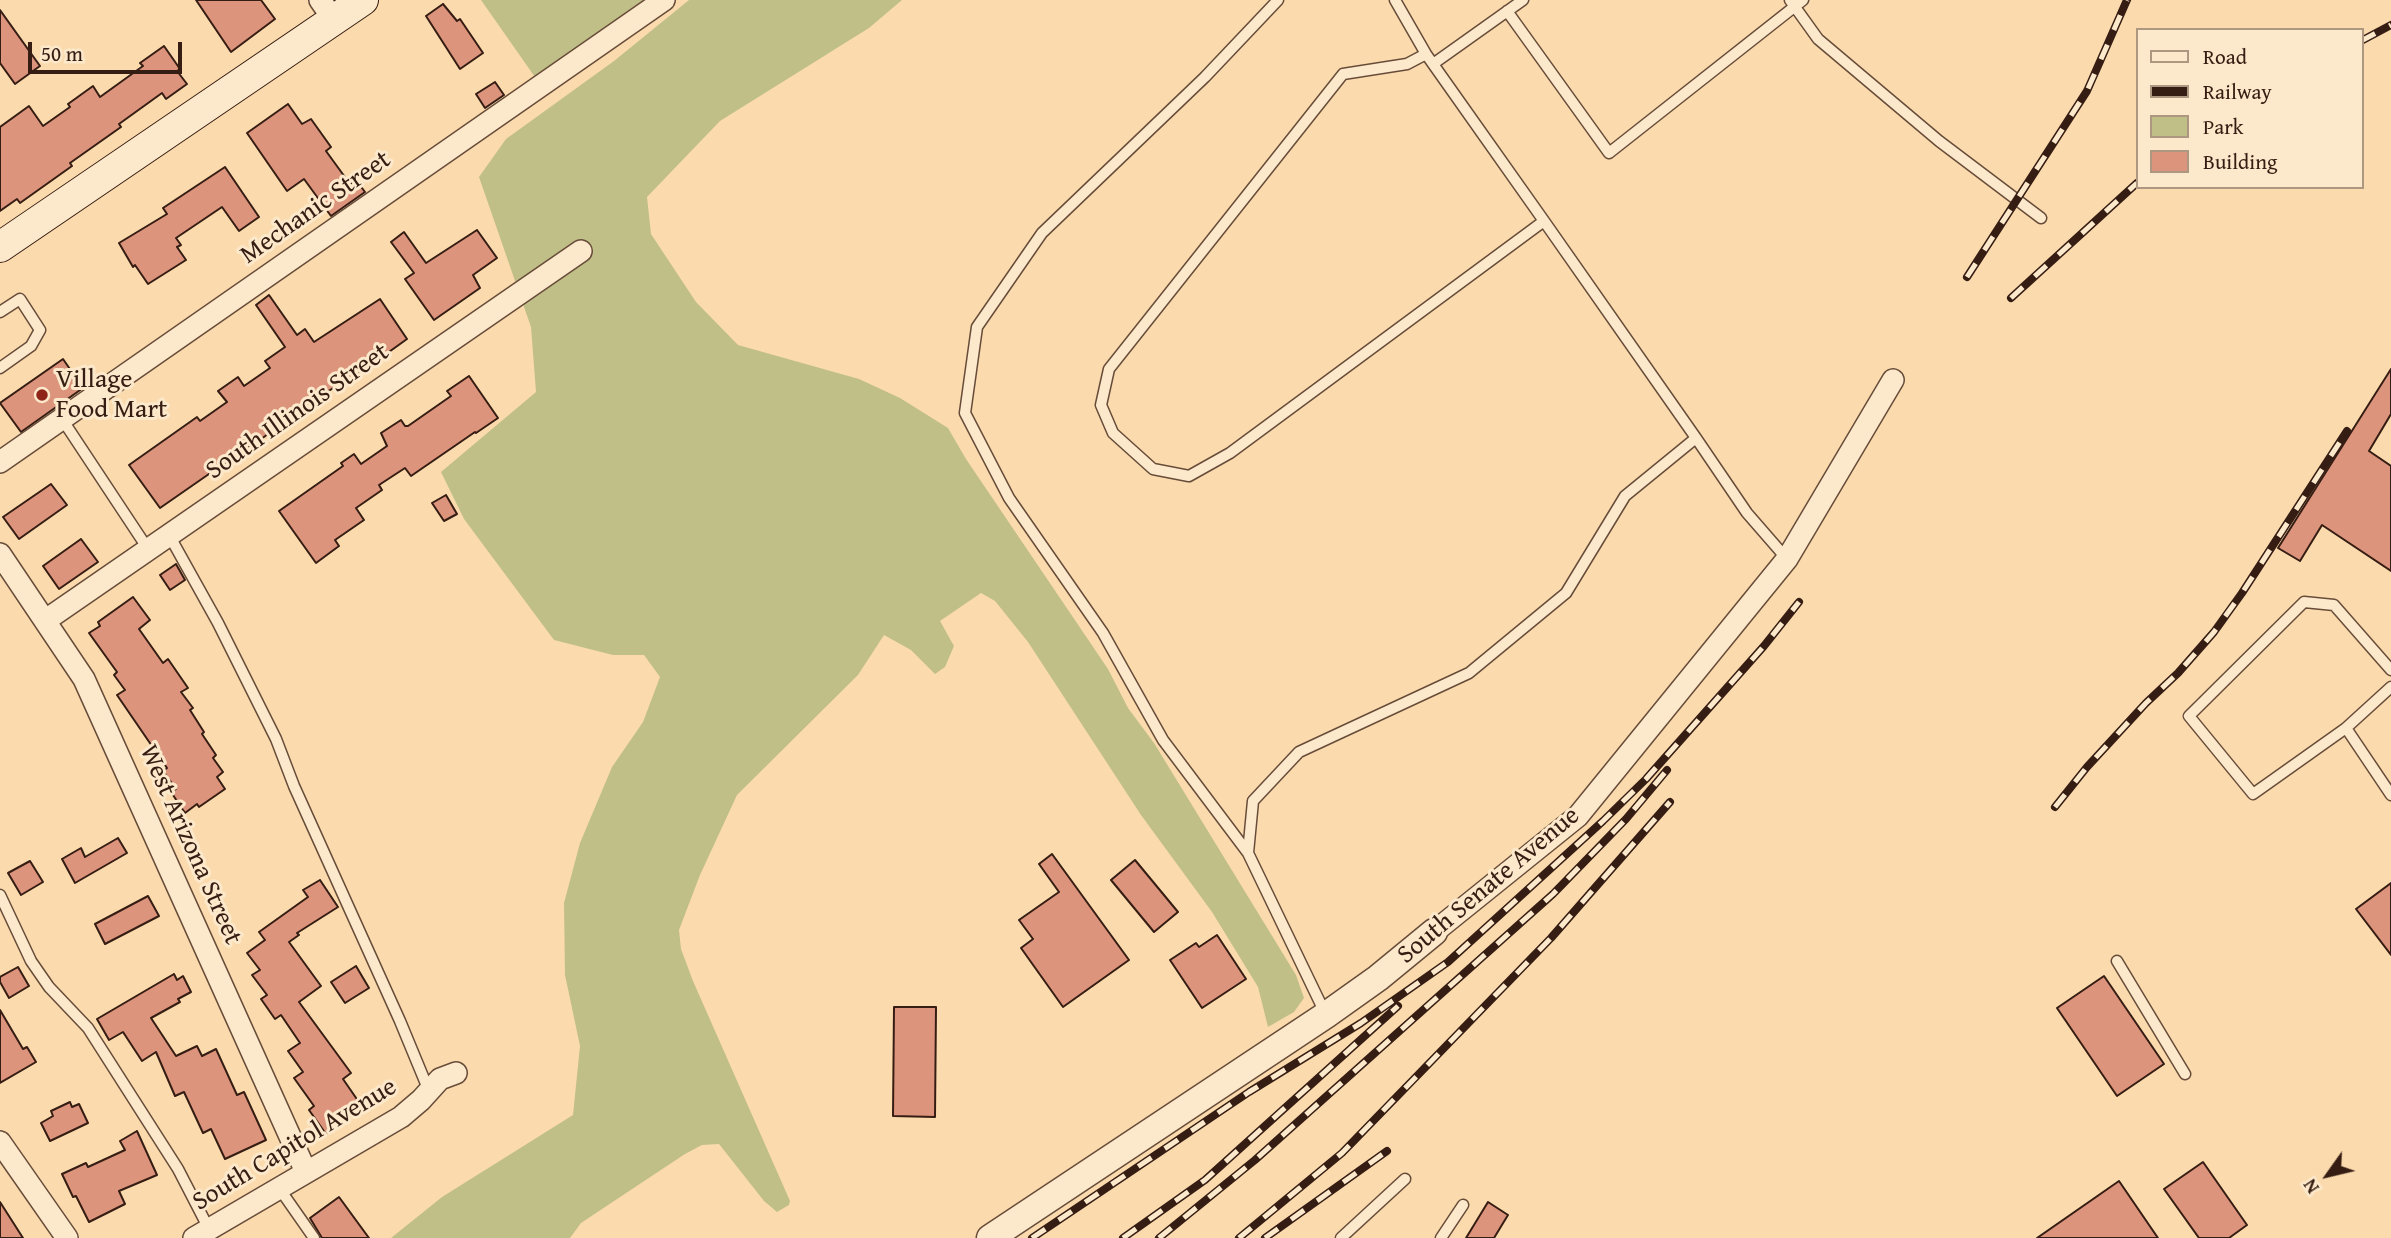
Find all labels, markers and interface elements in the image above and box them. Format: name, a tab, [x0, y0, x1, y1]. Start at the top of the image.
scale bar	[32, 28, 186, 72]
legend	[2136, 28, 2363, 189]
text: 50 m	[41, 38, 83, 69]
text: Road	[2203, 41, 2247, 72]
text: Railway	[2203, 76, 2272, 107]
text: Park	[2203, 111, 2244, 142]
street label: Mechanic Street	[235, 145, 397, 271]
text: Building	[2203, 146, 2277, 177]
street label: South Illinois Street	[200, 337, 396, 487]
place label: Village Food Mart	[56, 364, 167, 426]
marker: Village Food Mart	[34, 387, 50, 403]
street label: West Arizona Street	[132, 740, 248, 950]
street label: South Senate Avenue	[1392, 801, 1586, 971]
street label: South Capitol Avenue	[187, 1072, 403, 1218]
north arrow	[2293, 1140, 2363, 1210]
text: N	[2295, 1174, 2326, 1200]

